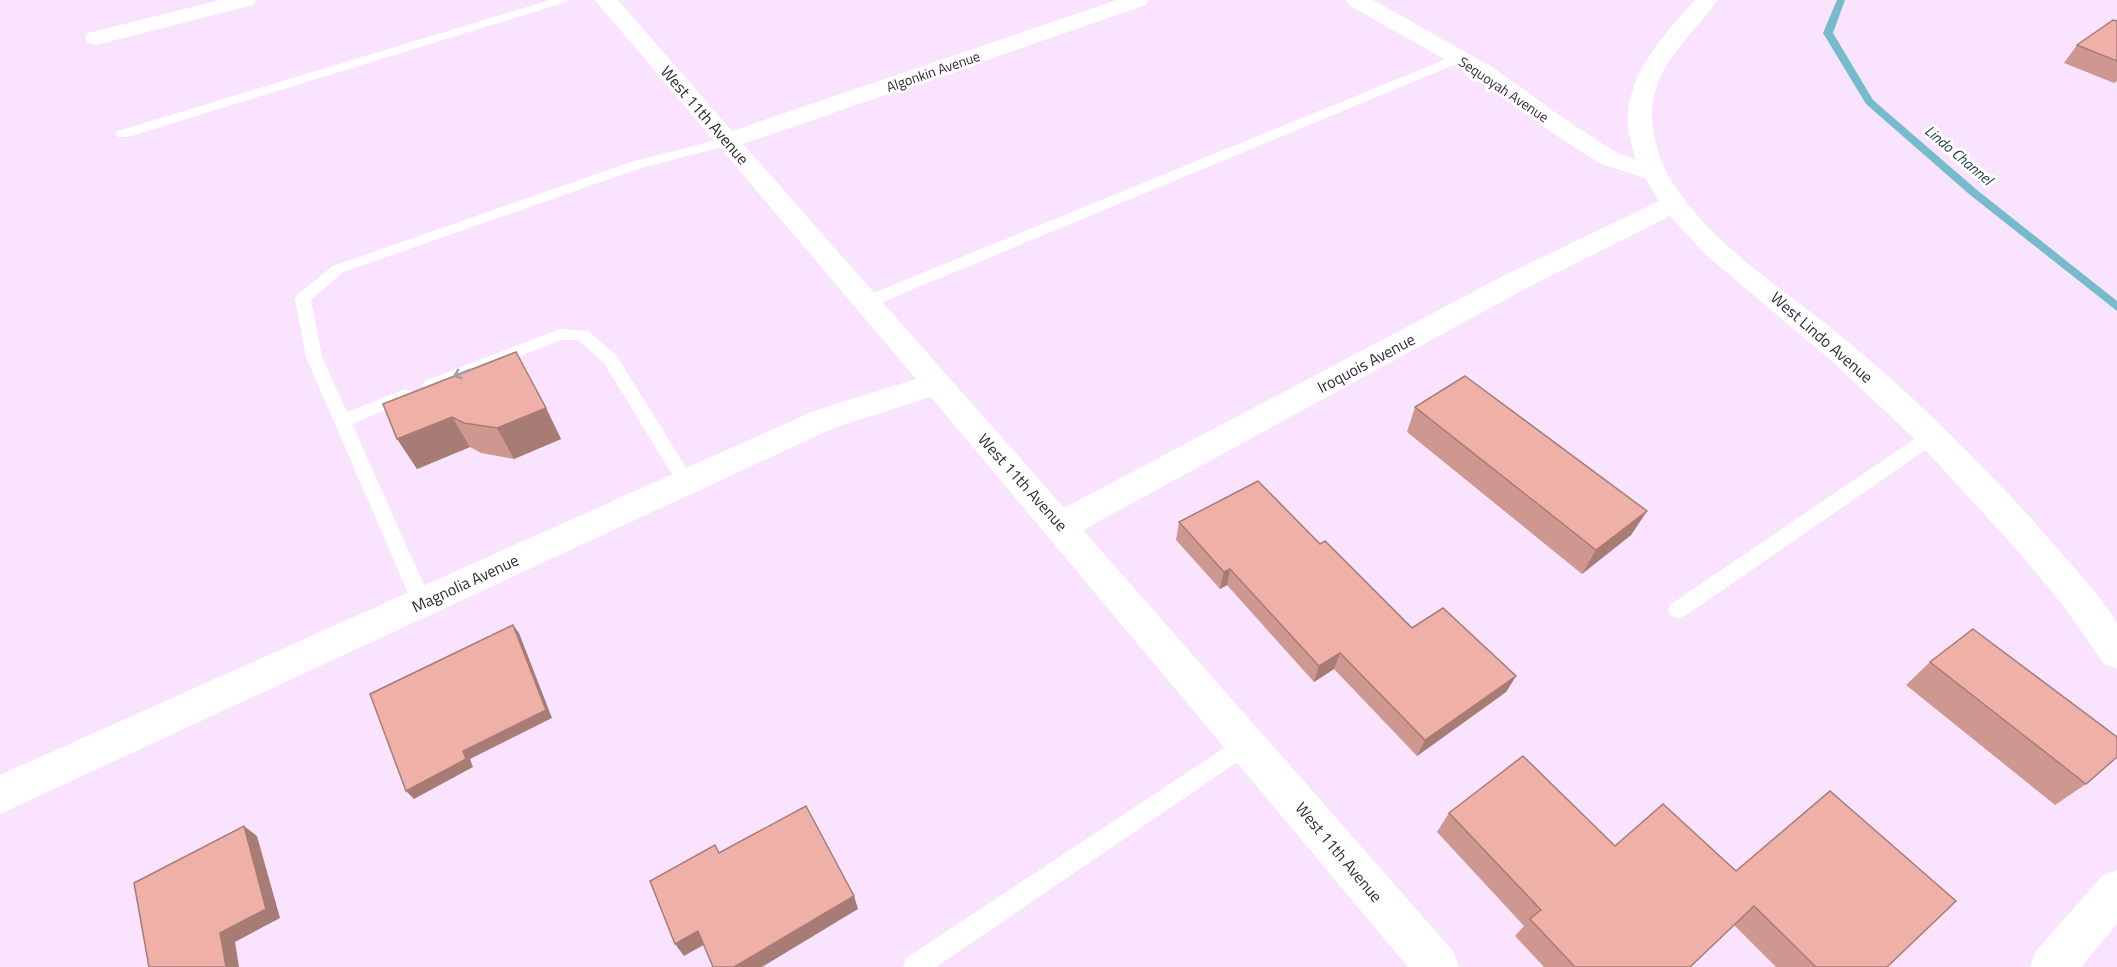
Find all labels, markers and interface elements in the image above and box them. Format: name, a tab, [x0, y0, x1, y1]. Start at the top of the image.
street label: Algonkin Avenue	[883, 45, 983, 97]
street label: Sequoyah Avenue	[1455, 51, 1553, 127]
street label: West 11th Avenue	[655, 60, 755, 170]
water label: Lindo Channel	[1920, 120, 2000, 192]
street label: West Lindo Avenue	[1766, 286, 1878, 388]
street label: Iroquois Avenue	[1313, 327, 1419, 399]
one-way arrow	[453, 368, 471, 379]
street label: West 11th Avenue	[973, 428, 1073, 536]
street label: Magnolia Avenue	[408, 548, 522, 618]
street label: West 11th Avenue	[1290, 797, 1388, 907]

